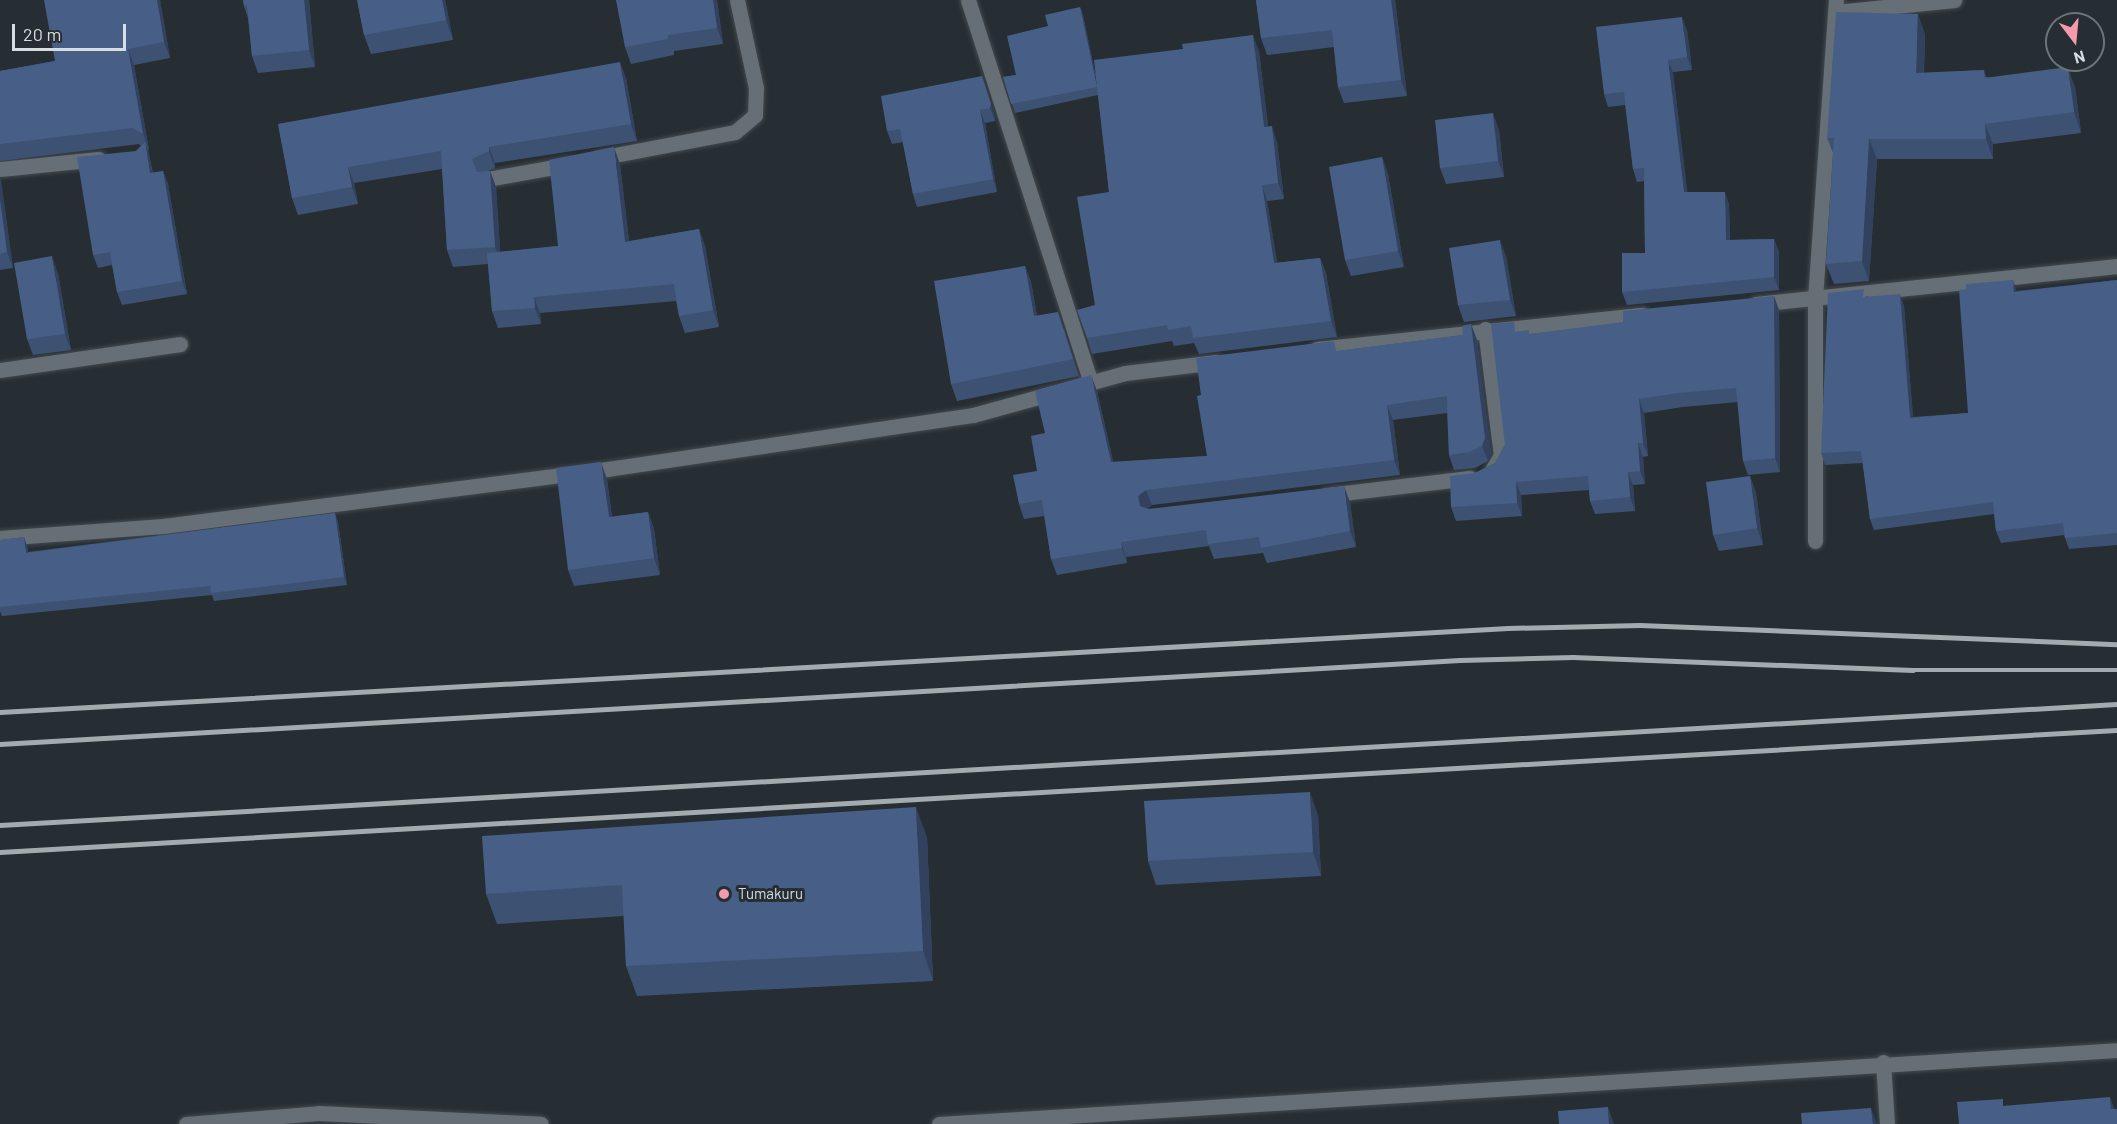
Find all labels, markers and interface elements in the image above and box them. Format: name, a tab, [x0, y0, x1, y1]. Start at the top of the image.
scale bar	[15, 12, 129, 50]
north arrow	[2045, 12, 2105, 72]
text: 20 m	[23, 23, 61, 45]
text: N	[2072, 47, 2087, 68]
marker: Tumakuru	[715, 885, 733, 903]
place label: Tumakuru	[738, 885, 803, 903]

